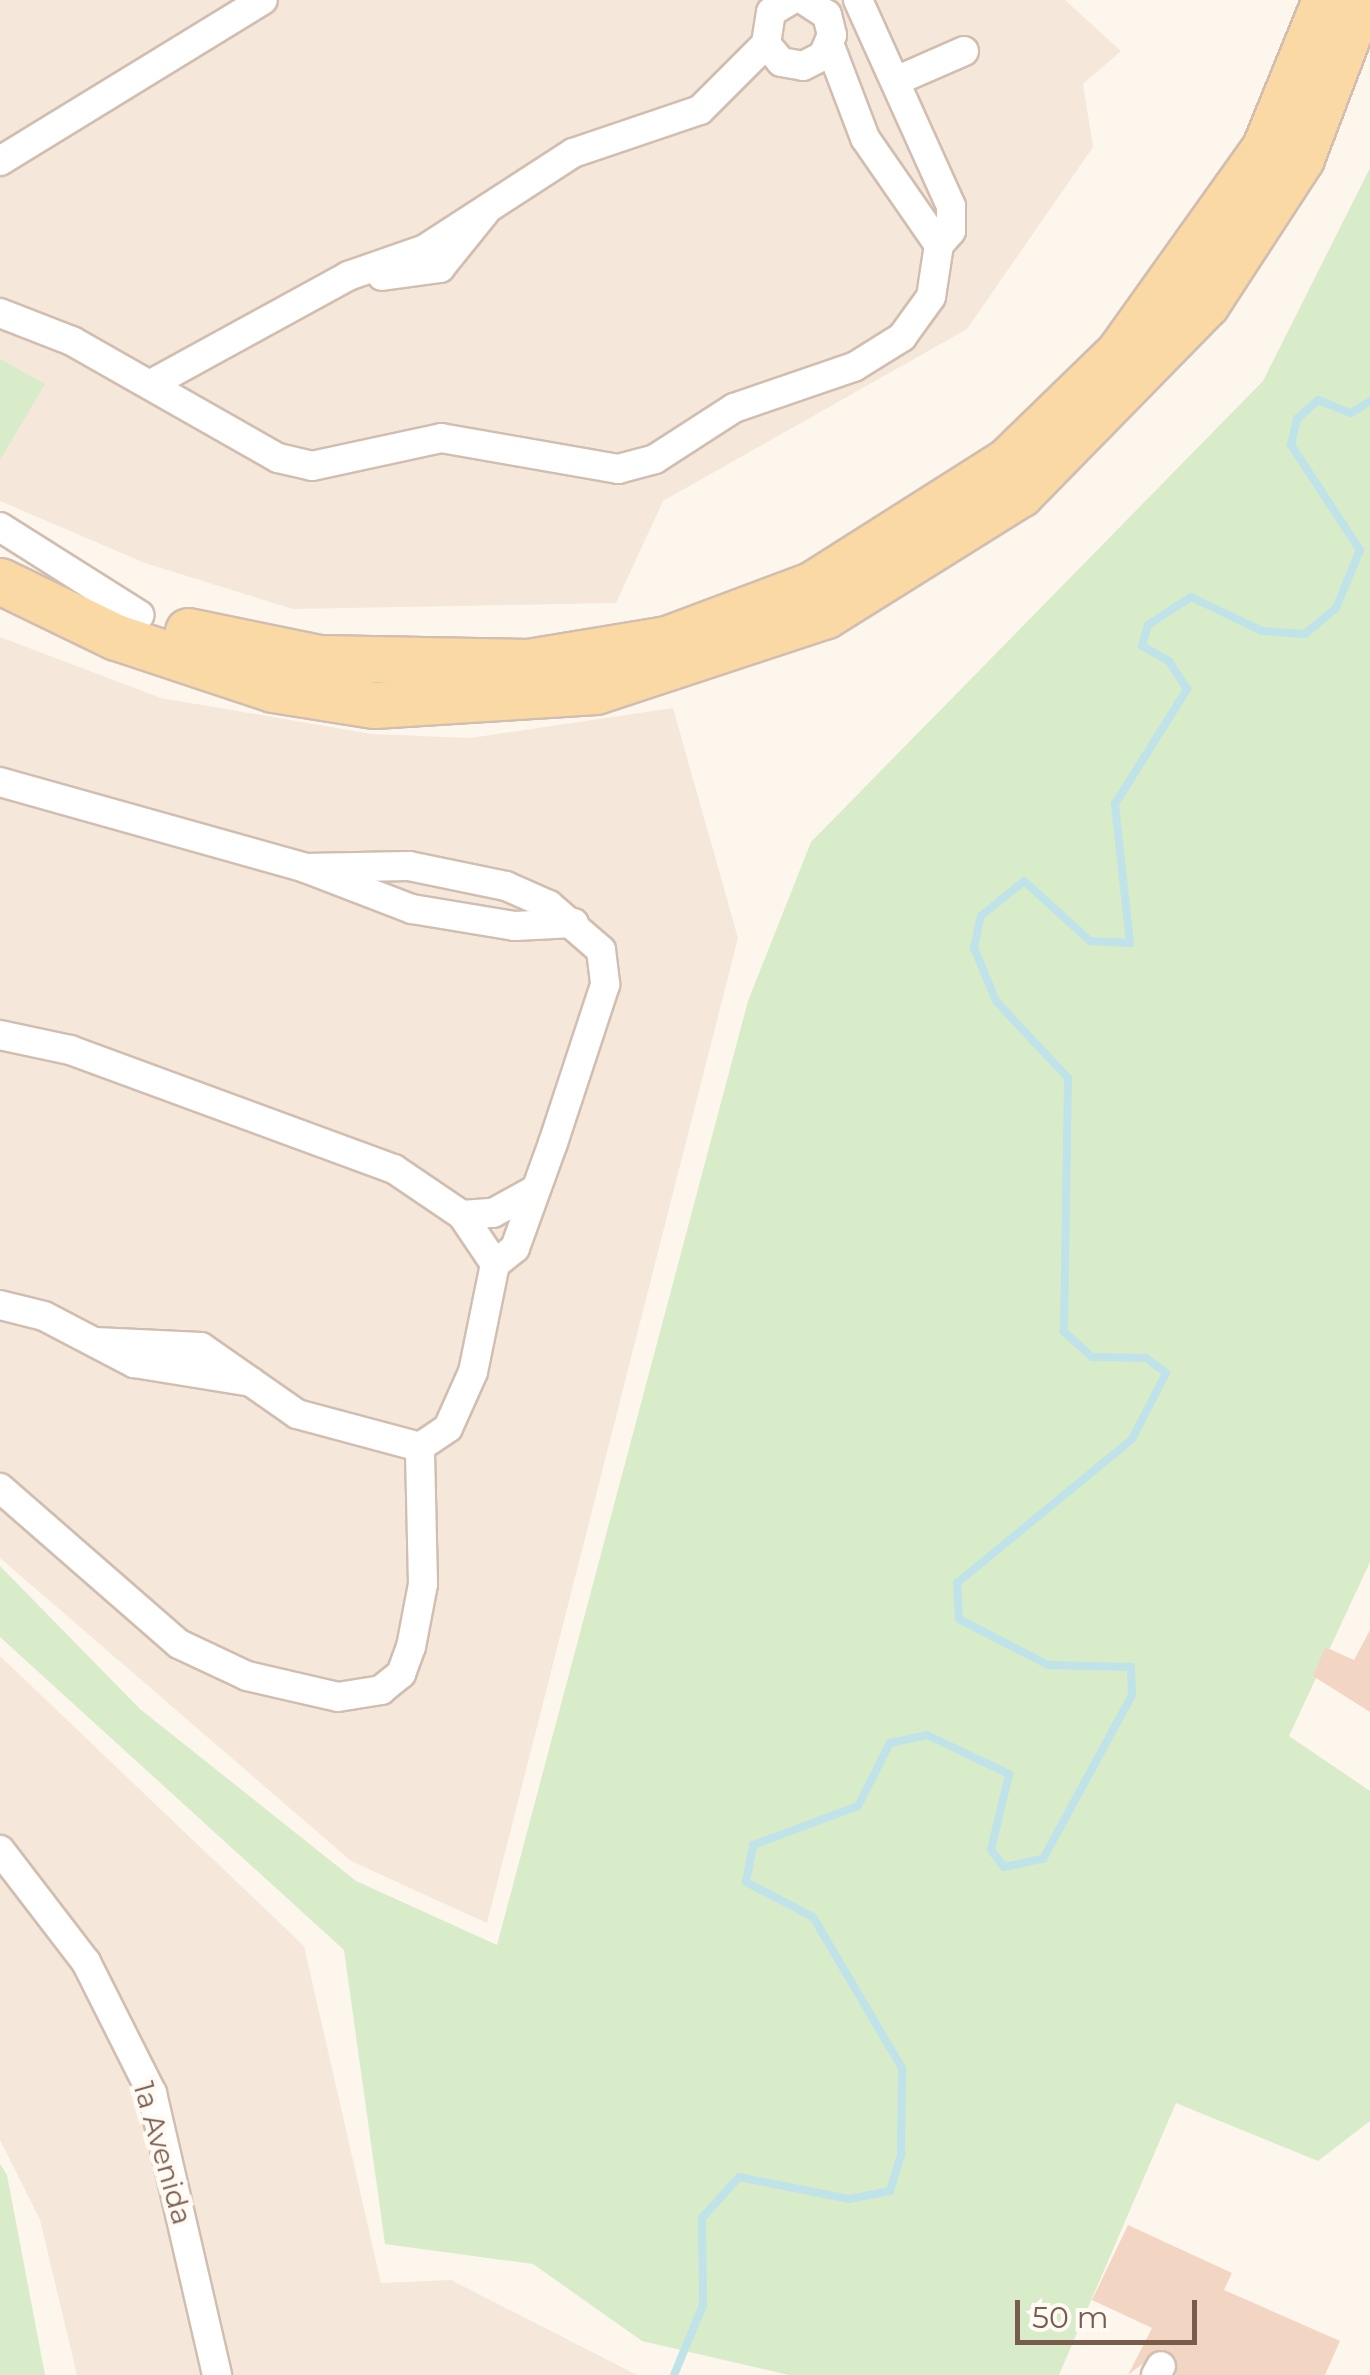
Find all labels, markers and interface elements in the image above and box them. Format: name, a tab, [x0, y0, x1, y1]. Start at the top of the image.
street label: 1a Avenida	[127, 2078, 199, 2228]
scale bar	[1020, 2280, 1202, 2342]
text: 50 m	[1032, 2299, 1109, 2336]

